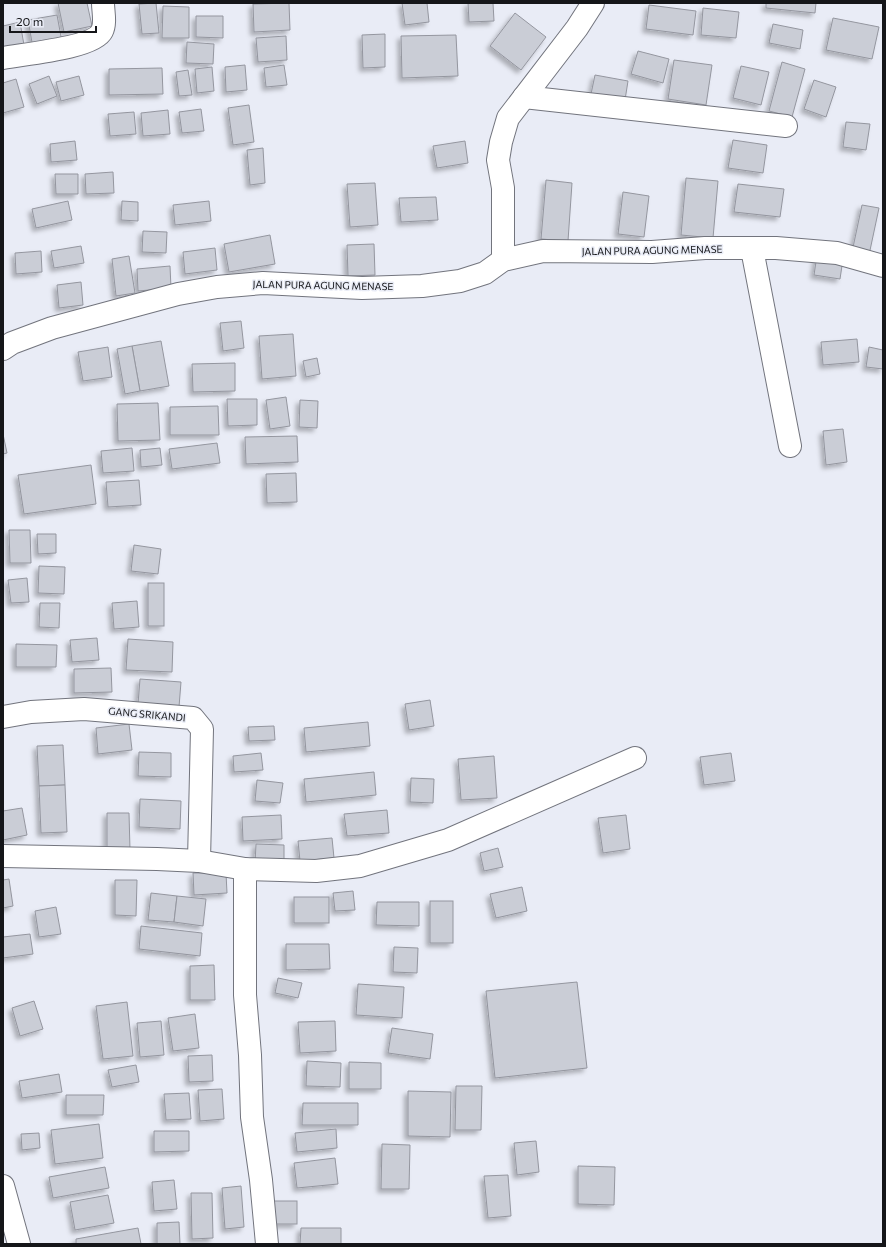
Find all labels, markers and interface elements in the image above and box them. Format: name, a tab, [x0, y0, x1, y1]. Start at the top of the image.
scale bar	[10, 8, 96, 34]
text: 20 m	[16, 14, 43, 28]
street label: JALAN PURA AGUNG MENASE	[582, 243, 723, 257]
street label: JALAN PURA AGUNG MENASE	[253, 278, 394, 292]
street label: GANG SRIKANDI	[108, 705, 186, 723]

